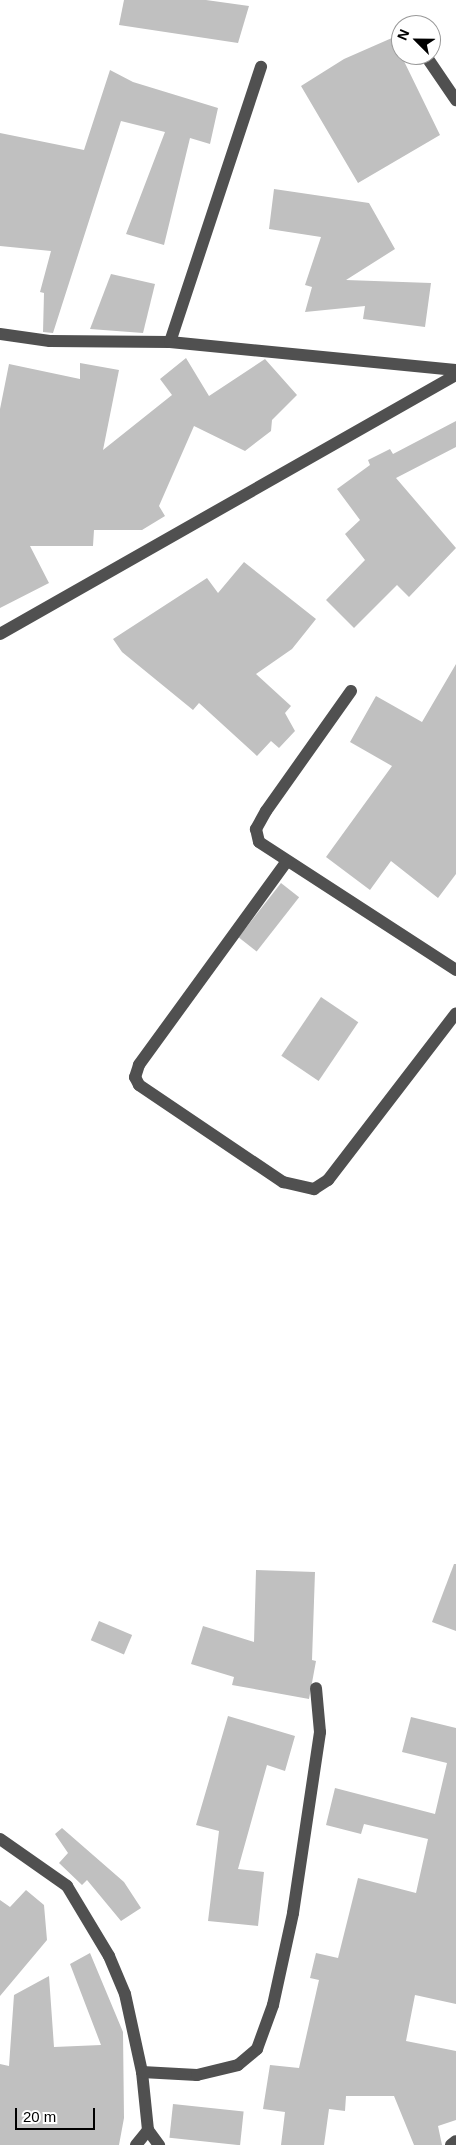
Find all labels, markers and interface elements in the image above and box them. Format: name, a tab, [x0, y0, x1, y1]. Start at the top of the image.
north arrow	[391, 15, 441, 65]
text: N	[394, 27, 412, 42]
scale bar	[18, 2098, 98, 2130]
text: 20 m	[23, 2108, 56, 2125]

